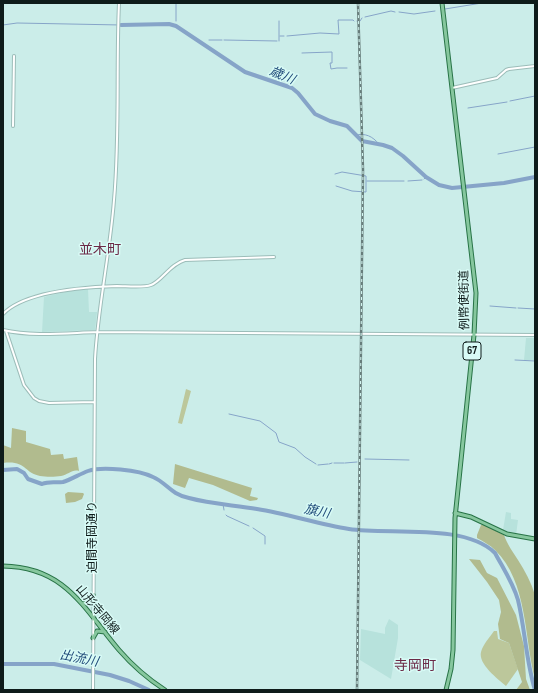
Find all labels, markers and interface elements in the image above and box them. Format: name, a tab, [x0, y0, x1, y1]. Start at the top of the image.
water label: 歳川	[267, 64, 297, 88]
district label: 並木町	[79, 242, 121, 258]
street label: 例幣使街道	[457, 270, 473, 330]
road number: 67	[463, 342, 481, 360]
street label: 迫間寺岡通り	[86, 501, 100, 573]
water label: 旗川	[303, 502, 331, 522]
street label: 山形寺岡線	[72, 582, 122, 638]
water label: 出流川	[58, 648, 100, 670]
district label: 寺岡町	[394, 658, 436, 674]

